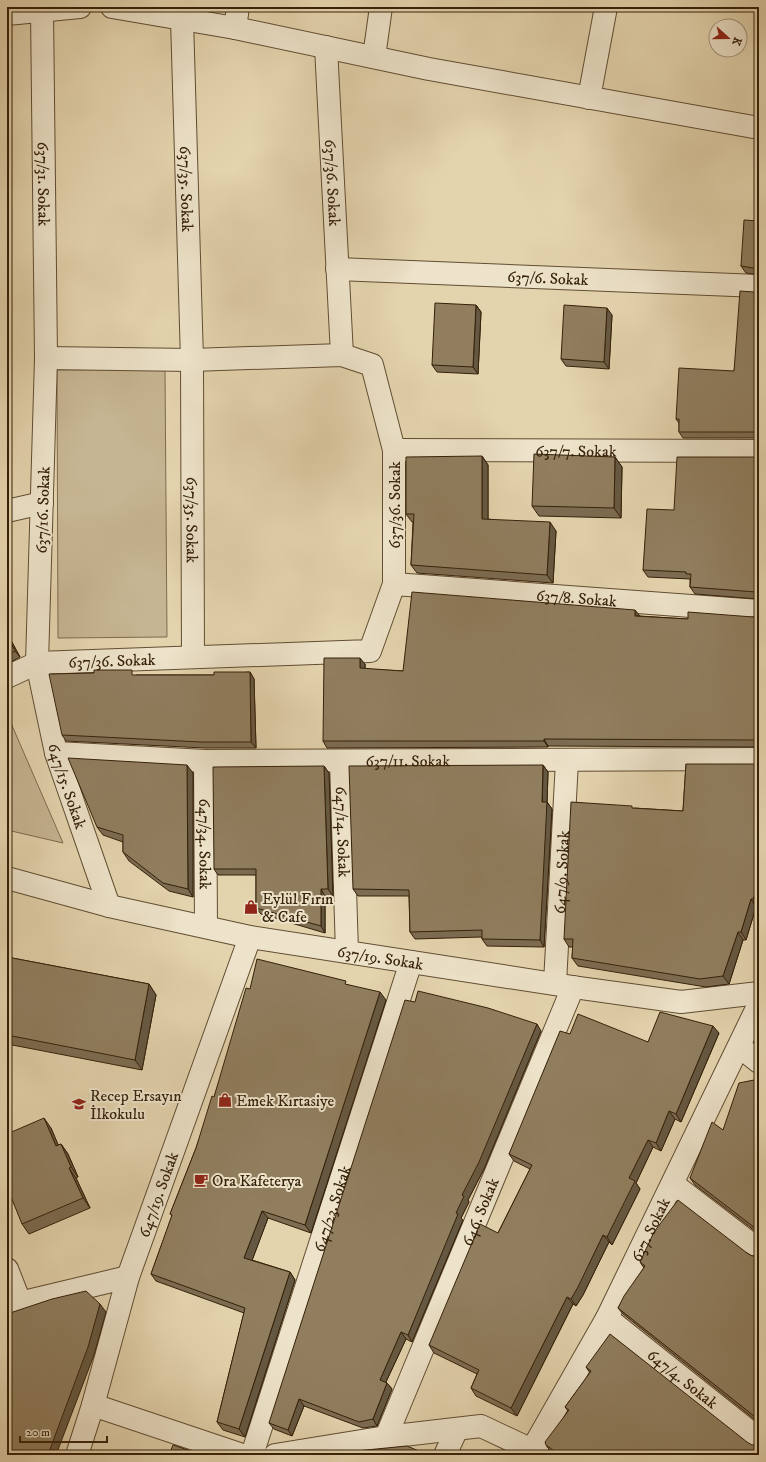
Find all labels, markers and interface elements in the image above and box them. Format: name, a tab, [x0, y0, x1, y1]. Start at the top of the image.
north arrow	[708, 18, 748, 58]
text: K	[728, 35, 744, 48]
street label: 637/36. Sokak	[320, 139, 344, 227]
street label: 637/31. Sokak	[33, 141, 53, 227]
street label: 637/35. Sokak	[175, 145, 197, 233]
street label: 637/6. Sokak	[507, 267, 589, 290]
street label: 637/7. Sokak	[535, 441, 617, 462]
street label: 637/36. Sokak	[385, 461, 405, 549]
street label: 637/16. Sokak	[31, 466, 55, 554]
street label: 637/35. Sokak	[181, 477, 202, 563]
street label: 637/8. Sokak	[535, 586, 618, 611]
street label: 637/36. Sokak	[68, 650, 156, 673]
street label: 647/15. Sokak	[43, 742, 90, 832]
street label: 637/11. Sokak	[365, 751, 450, 771]
street label: 647/14. Sokak	[331, 786, 354, 878]
street label: 647/34. Sokak	[194, 798, 215, 890]
street label: 647/9. Sokak	[550, 830, 574, 915]
place label: Eylül Fırın & Cafe	[262, 889, 334, 927]
shop icon: Eylül Fırın & Cafe	[243, 899, 259, 915]
street label: 637/19. Sokak	[336, 942, 425, 975]
place label: Recep Ersayın İlkokulu	[90, 1086, 182, 1124]
place label: Emek Kırtasiye	[236, 1091, 335, 1111]
shop icon: Emek Kırtasiye	[217, 1092, 233, 1108]
school or university icon: Recep Ersayın İlkokulu	[71, 1096, 87, 1112]
street label: 647/19. Sokak	[134, 1149, 183, 1240]
street label: 647/23. Sokak	[309, 1163, 356, 1254]
place label: Ora Kafeterya	[212, 1171, 302, 1191]
cafe icon: Ora Kafeterya	[193, 1172, 209, 1188]
street label: 646. Sokak	[458, 1175, 504, 1249]
street label: 637. Sokak	[627, 1195, 675, 1265]
street label: 647/4. Sokak	[643, 1345, 722, 1413]
scale bar	[20, 1418, 107, 1444]
text: 20 m	[26, 1425, 50, 1440]

